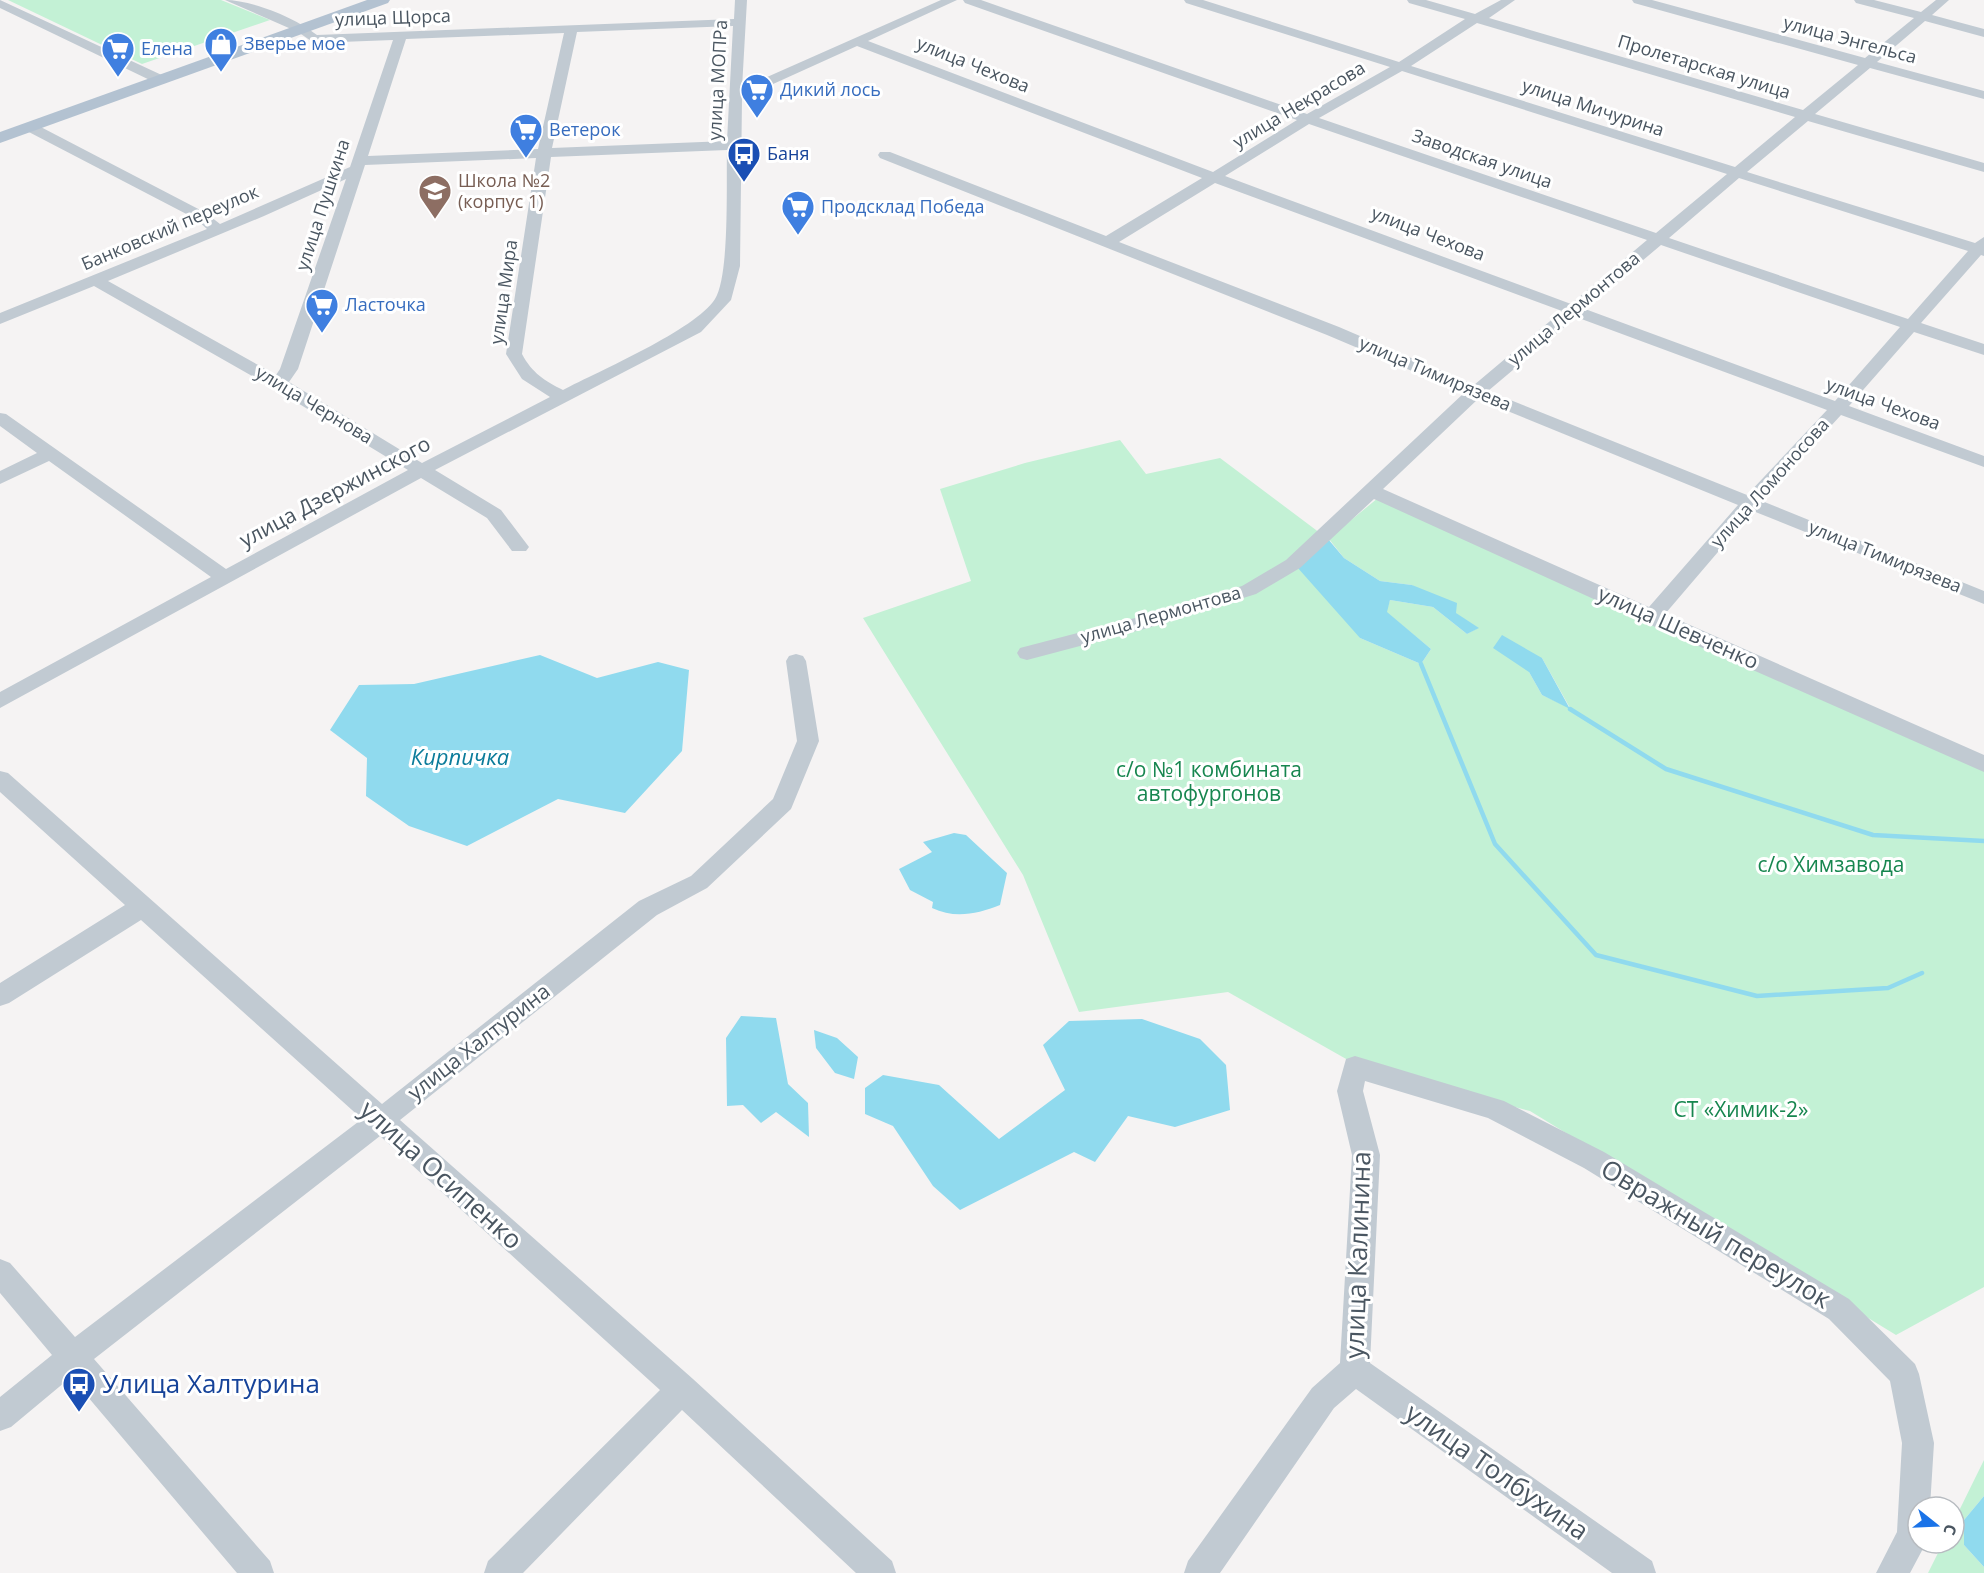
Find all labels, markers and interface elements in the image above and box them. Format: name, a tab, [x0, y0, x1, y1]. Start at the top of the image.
street label: улица Щорса	[335, 3, 451, 31]
street label: улица Энгельса	[1781, 10, 1919, 68]
street label: улица МОПРа	[702, 19, 732, 141]
shop icon: Зверье мое	[203, 26, 239, 73]
street label: Пролетарская улица	[1615, 28, 1794, 104]
street label: улица Чехова	[913, 30, 1033, 98]
supermarket icon: Елена	[100, 31, 136, 78]
place label: Зверье мое	[244, 31, 346, 55]
place label: Елена	[141, 36, 193, 60]
street label: улица Некрасова	[1228, 55, 1369, 153]
supermarket icon: Дикий лось	[739, 72, 775, 119]
street label: улица Мичурина	[1519, 73, 1667, 141]
place label: Дикий лось	[780, 77, 881, 101]
supermarket icon: Ветерок	[508, 112, 544, 159]
place label: Ветерок	[549, 117, 621, 141]
street label: Заводская улица	[1409, 123, 1556, 193]
street label: улица Пушкина	[289, 136, 355, 274]
bus stop icon: Баня	[726, 136, 762, 183]
place label: Баня	[767, 141, 809, 165]
place label: Школа №2 (корпус 1)	[458, 168, 550, 213]
school or university icon: Школа №2 (корпус 1)	[417, 173, 453, 220]
street label: Банковский переулок	[77, 179, 262, 275]
supermarket icon: Продсклад Победа	[780, 189, 816, 236]
place label: Продсклад Победа	[821, 194, 985, 218]
street label: улица Чехова	[1368, 200, 1489, 266]
street label: улица Мира	[484, 238, 522, 346]
street label: улица Лермонтова	[1502, 246, 1644, 371]
supermarket icon: Ласточка	[304, 287, 340, 334]
place label: Ласточка	[345, 292, 426, 316]
street label: улица Тимирязева	[1356, 330, 1515, 416]
street label: улица Чернова	[251, 360, 378, 449]
street label: улица Чехова	[1823, 371, 1944, 435]
street label: улица Ломоносова	[1705, 413, 1834, 552]
street label: улица Дзержинского	[234, 429, 435, 553]
street label: улица Тимирязева	[1805, 514, 1965, 598]
street label: улица Шевченко	[1594, 579, 1763, 675]
street label: улица Лермонтова	[1078, 580, 1244, 648]
water label: Кирпичка	[411, 741, 509, 771]
park label: с/о №1 комбината автофургонов	[1116, 755, 1302, 807]
park label: с/о Химзавода	[1758, 850, 1904, 878]
street label: улица Халтурина	[401, 977, 555, 1106]
street label: улица Осипенко	[353, 1091, 531, 1257]
park label: СТ «Химик-2»	[1674, 1095, 1808, 1123]
street label: Овражный переулок	[1595, 1150, 1839, 1316]
street label: улица Калинина	[1335, 1151, 1379, 1359]
place label: Улица Халтурина	[102, 1365, 320, 1401]
bus stop icon: Улица Халтурина	[61, 1366, 97, 1413]
street label: улица Толбухина	[1399, 1394, 1596, 1548]
north arrow	[1906, 1495, 1966, 1555]
text: С	[1938, 1521, 1962, 1538]

